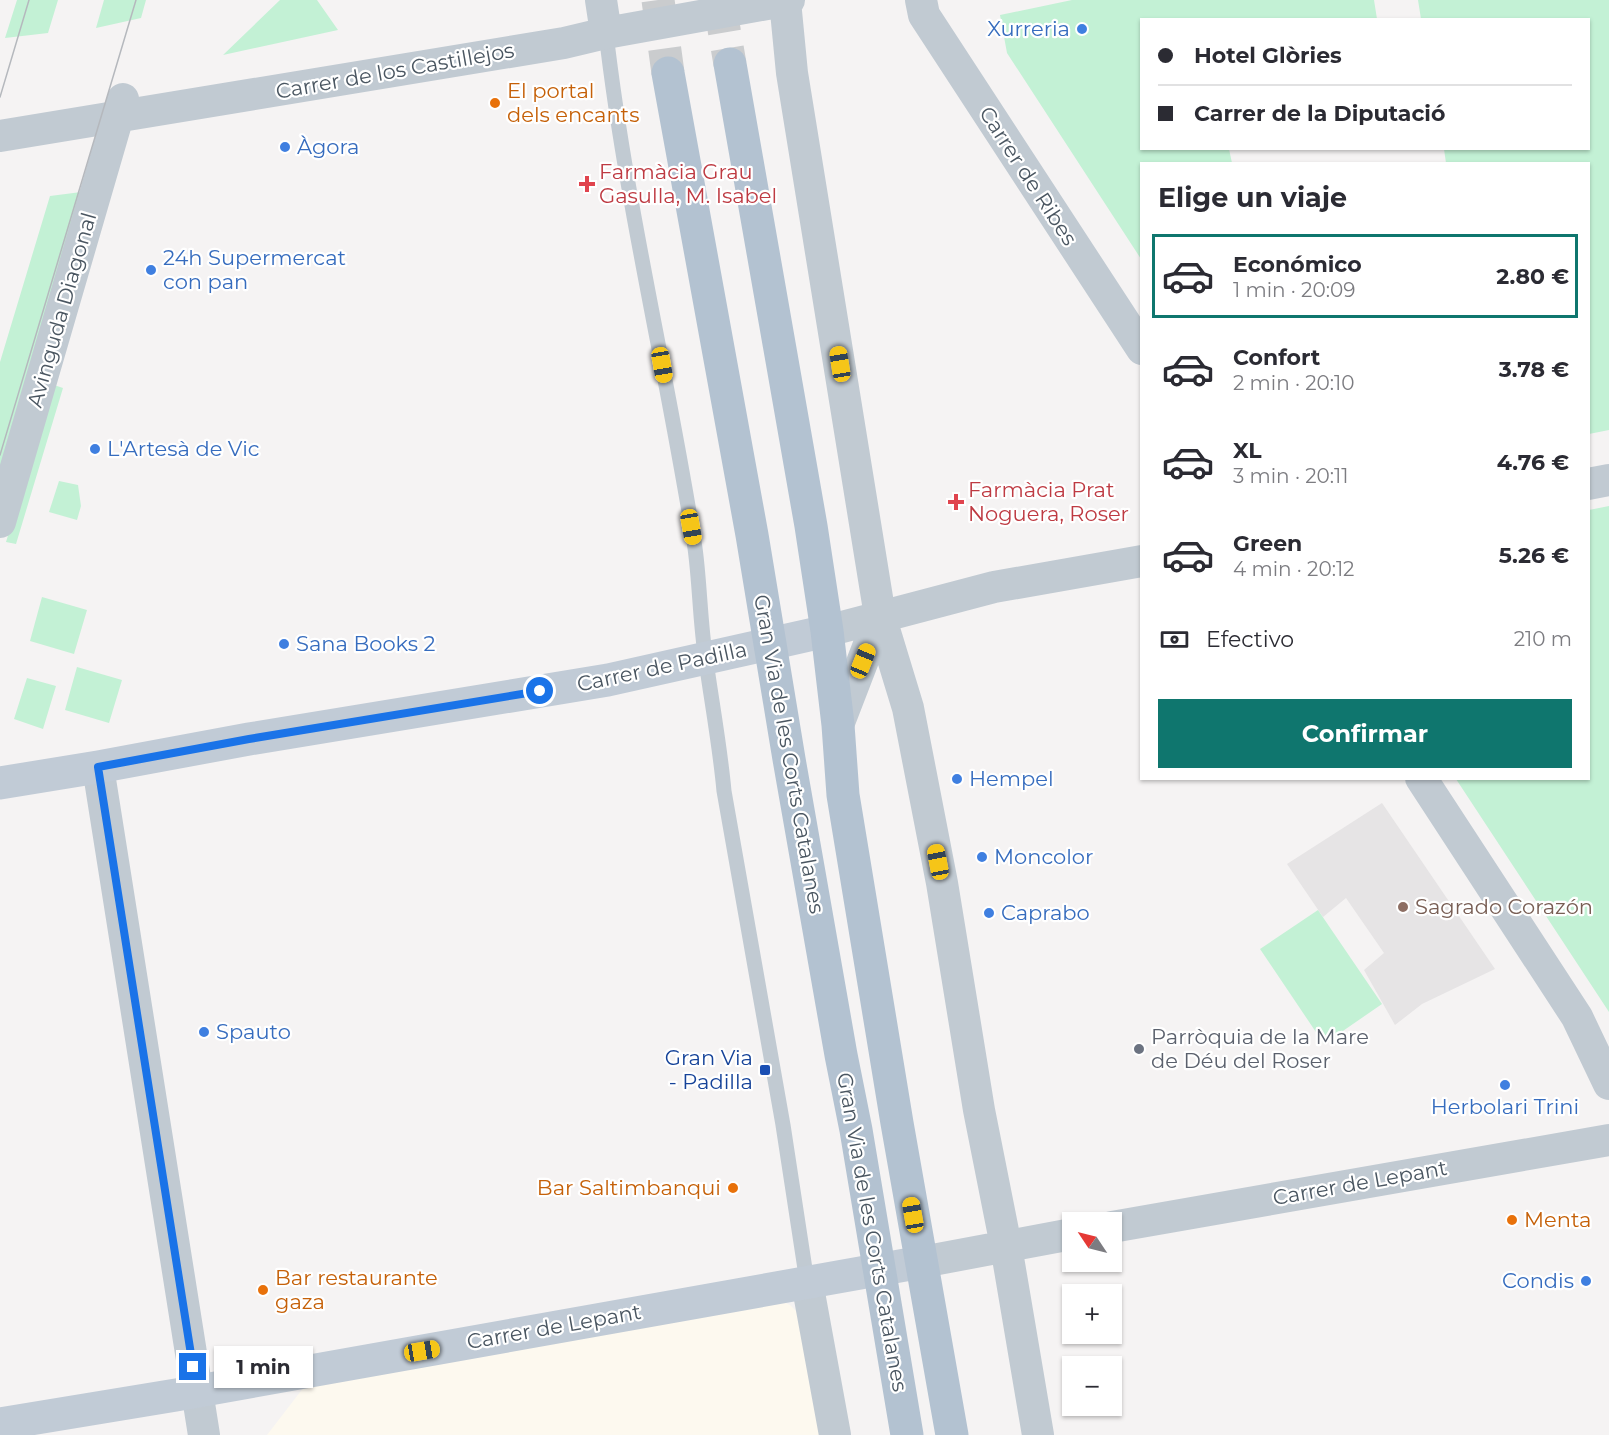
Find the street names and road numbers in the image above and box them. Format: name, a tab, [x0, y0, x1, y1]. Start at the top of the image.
street label: Carrer de los Castillejos	[274, 37, 516, 104]
street label: Carrer de Ribes	[974, 102, 1083, 250]
street label: Avinguda Diagonal	[22, 210, 101, 410]
street label: Gran Via de les Corts Catalanes	[749, 592, 830, 915]
street label: Carrer de Padilla	[575, 636, 749, 697]
street label: Gran Via de les Corts Catalanes	[832, 1070, 913, 1393]
street label: Carrer de Lepant	[1271, 1155, 1449, 1210]
street label: Carrer de Lepant	[465, 1299, 643, 1354]

